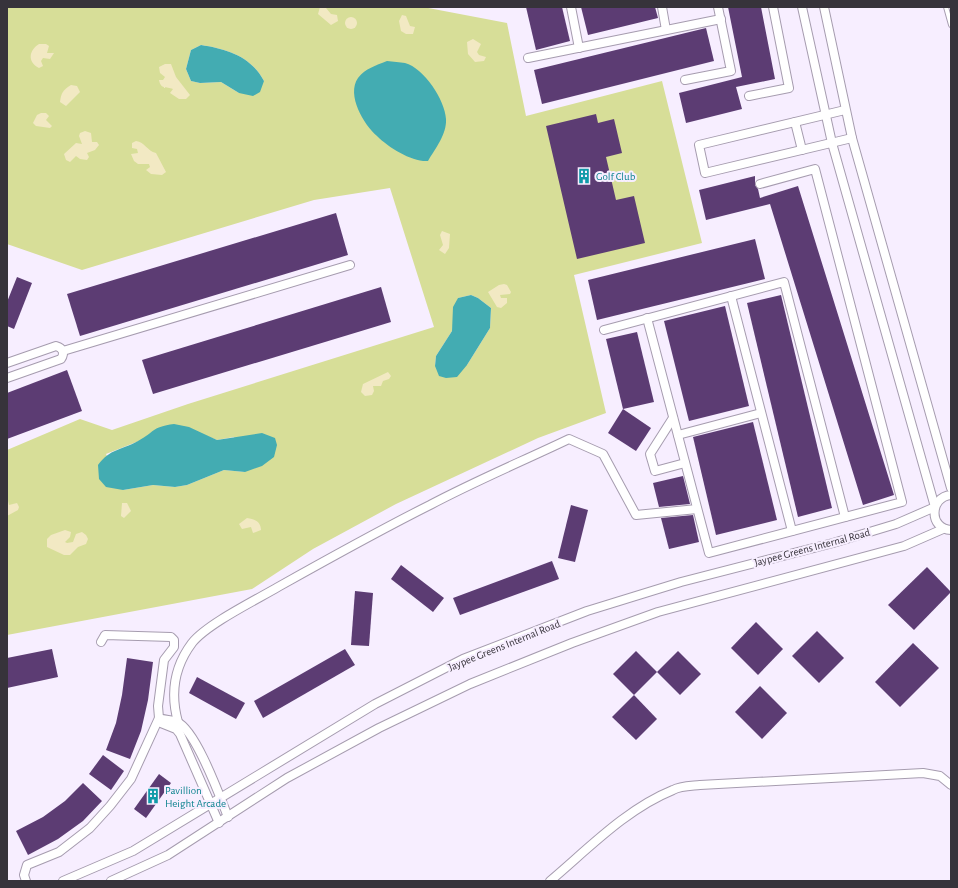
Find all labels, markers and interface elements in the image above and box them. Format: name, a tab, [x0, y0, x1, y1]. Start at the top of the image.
building icon: Golf Club	[575, 167, 593, 185]
place label: Golf Club	[596, 171, 636, 182]
street label: Jaypee Greens Internal Road	[753, 527, 872, 568]
street label: Jaypee Greens Internal Road	[447, 618, 562, 673]
place label: Pavillion Height Arcade	[165, 785, 226, 809]
building icon: Pavillion Height Arcade	[144, 787, 162, 805]

